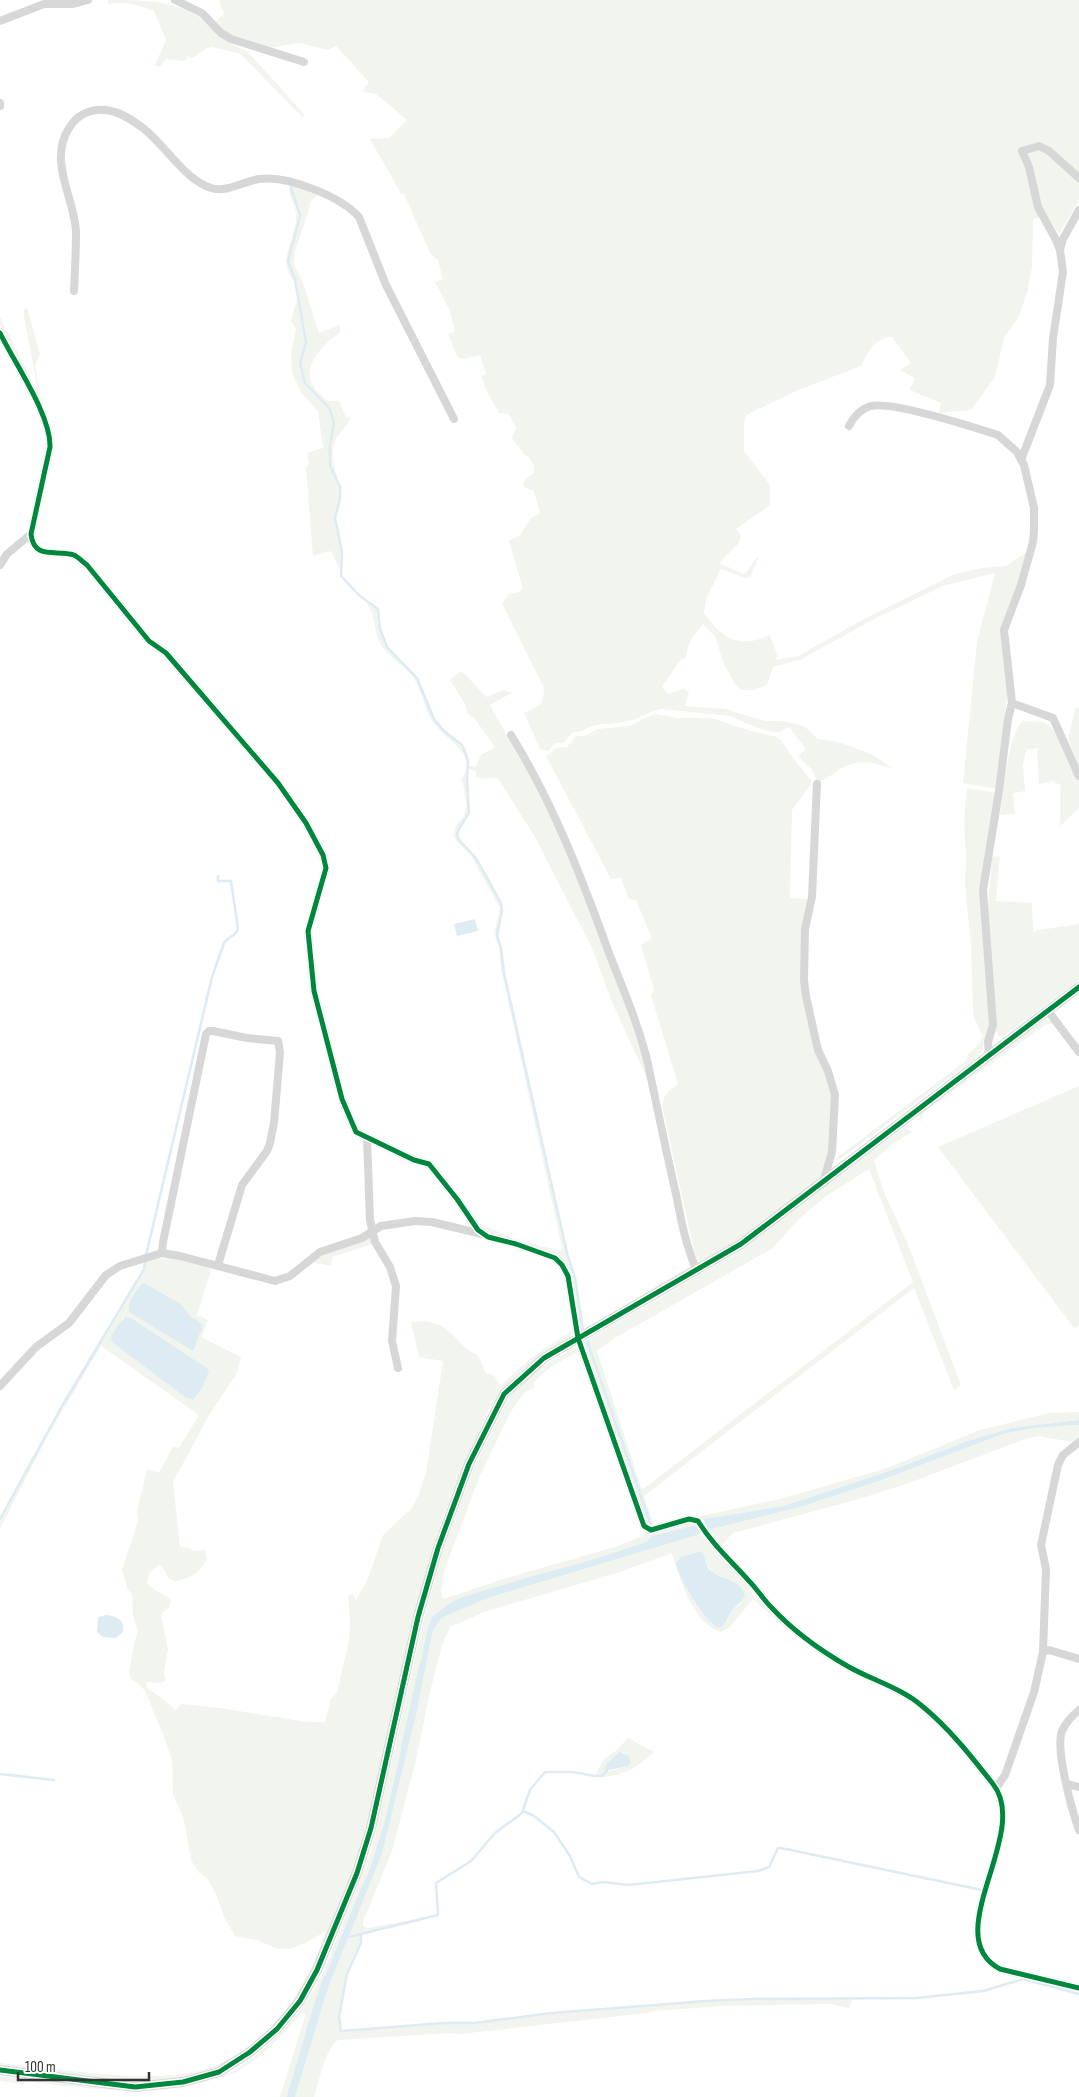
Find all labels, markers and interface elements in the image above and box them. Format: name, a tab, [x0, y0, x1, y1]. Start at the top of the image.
scale bar	[18, 2050, 149, 2082]
text: 100 m	[25, 2058, 56, 2077]

